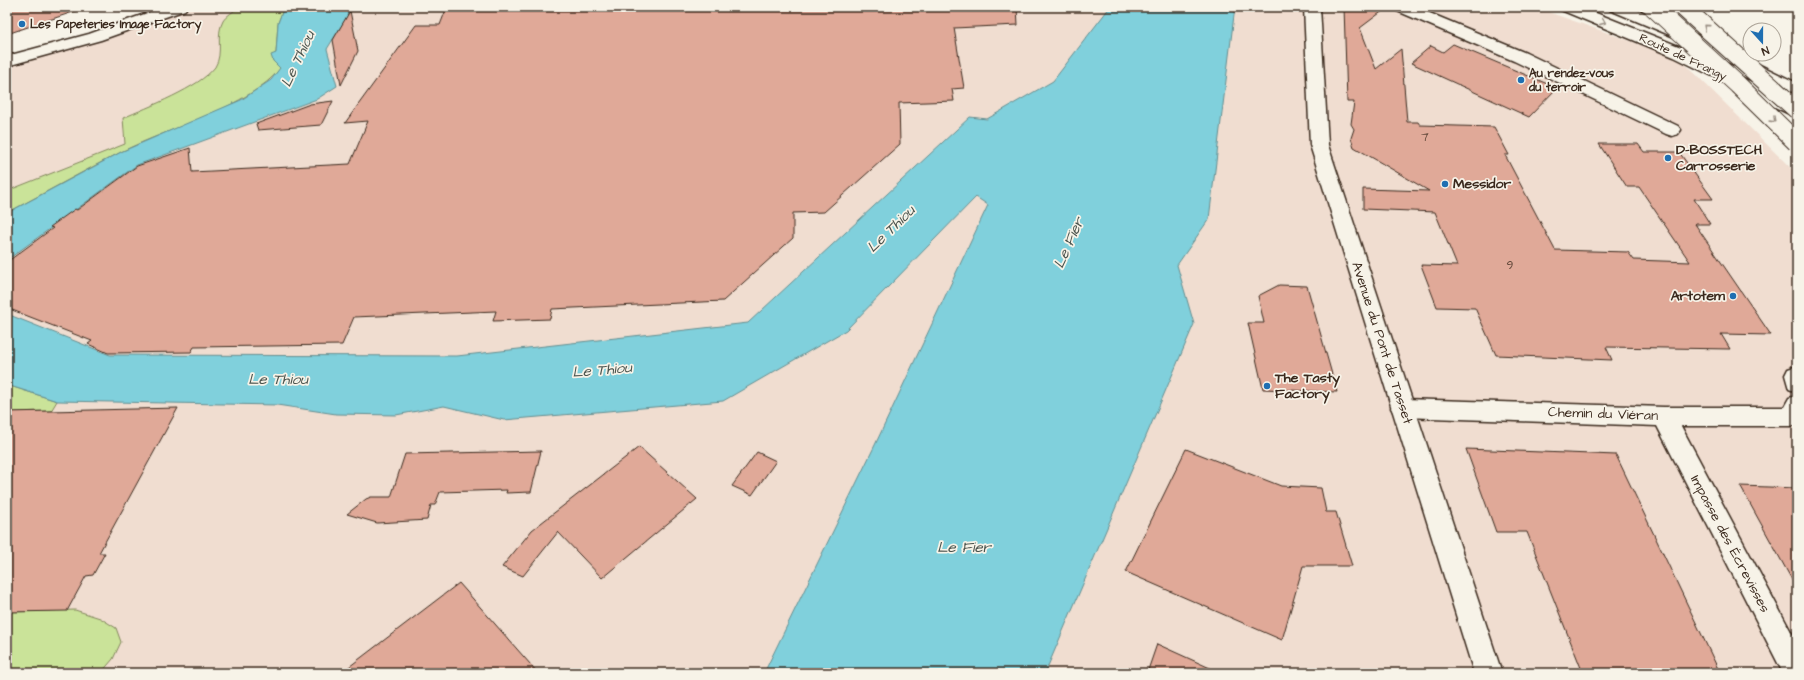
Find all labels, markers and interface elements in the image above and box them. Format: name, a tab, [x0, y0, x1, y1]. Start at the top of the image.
place label: Les Papeteries Image Factory	[30, 16, 202, 35]
one-way arrow	[1600, 17, 1607, 25]
marker: Les Papeteries Image Factory	[17, 19, 27, 29]
north arrow	[1742, 22, 1782, 62]
one-way arrow	[1704, 25, 1711, 32]
water label: Le Thiou	[276, 26, 321, 90]
street label: Route de Frangy	[1636, 29, 1730, 86]
text: N	[1759, 43, 1771, 59]
place label: Au rendez-vous du terroir	[1528, 65, 1614, 96]
marker: Au rendez-vous du terroir	[1516, 75, 1526, 85]
one-way arrow	[1768, 115, 1776, 123]
house number: 7	[1421, 129, 1429, 146]
place label: D-BOSSTECH Carrosserie	[1676, 140, 1763, 176]
marker: D-BOSSTECH Carrosserie	[1663, 153, 1673, 163]
place label: Messidor	[1453, 174, 1511, 194]
marker: Messidor	[1440, 179, 1450, 189]
water label: Le Thiou	[862, 200, 921, 257]
water label: Le Fier	[1049, 213, 1090, 272]
house number: 9	[1507, 257, 1514, 274]
street label: Avenue du Pont de Tasset	[1346, 259, 1418, 427]
place label: Artotem	[1671, 286, 1726, 306]
marker: Artotem	[1728, 291, 1738, 301]
water label: Le Thiou	[571, 357, 634, 383]
place label: The Tasty Factory	[1274, 368, 1340, 404]
water label: Le Thiou	[248, 369, 309, 390]
marker: The Tasty Factory	[1262, 381, 1272, 391]
street label: Chemin du Viéran	[1548, 402, 1658, 426]
street label: Impasse des Écrevisses	[1685, 472, 1775, 616]
water label: Le Fier	[937, 537, 992, 558]

